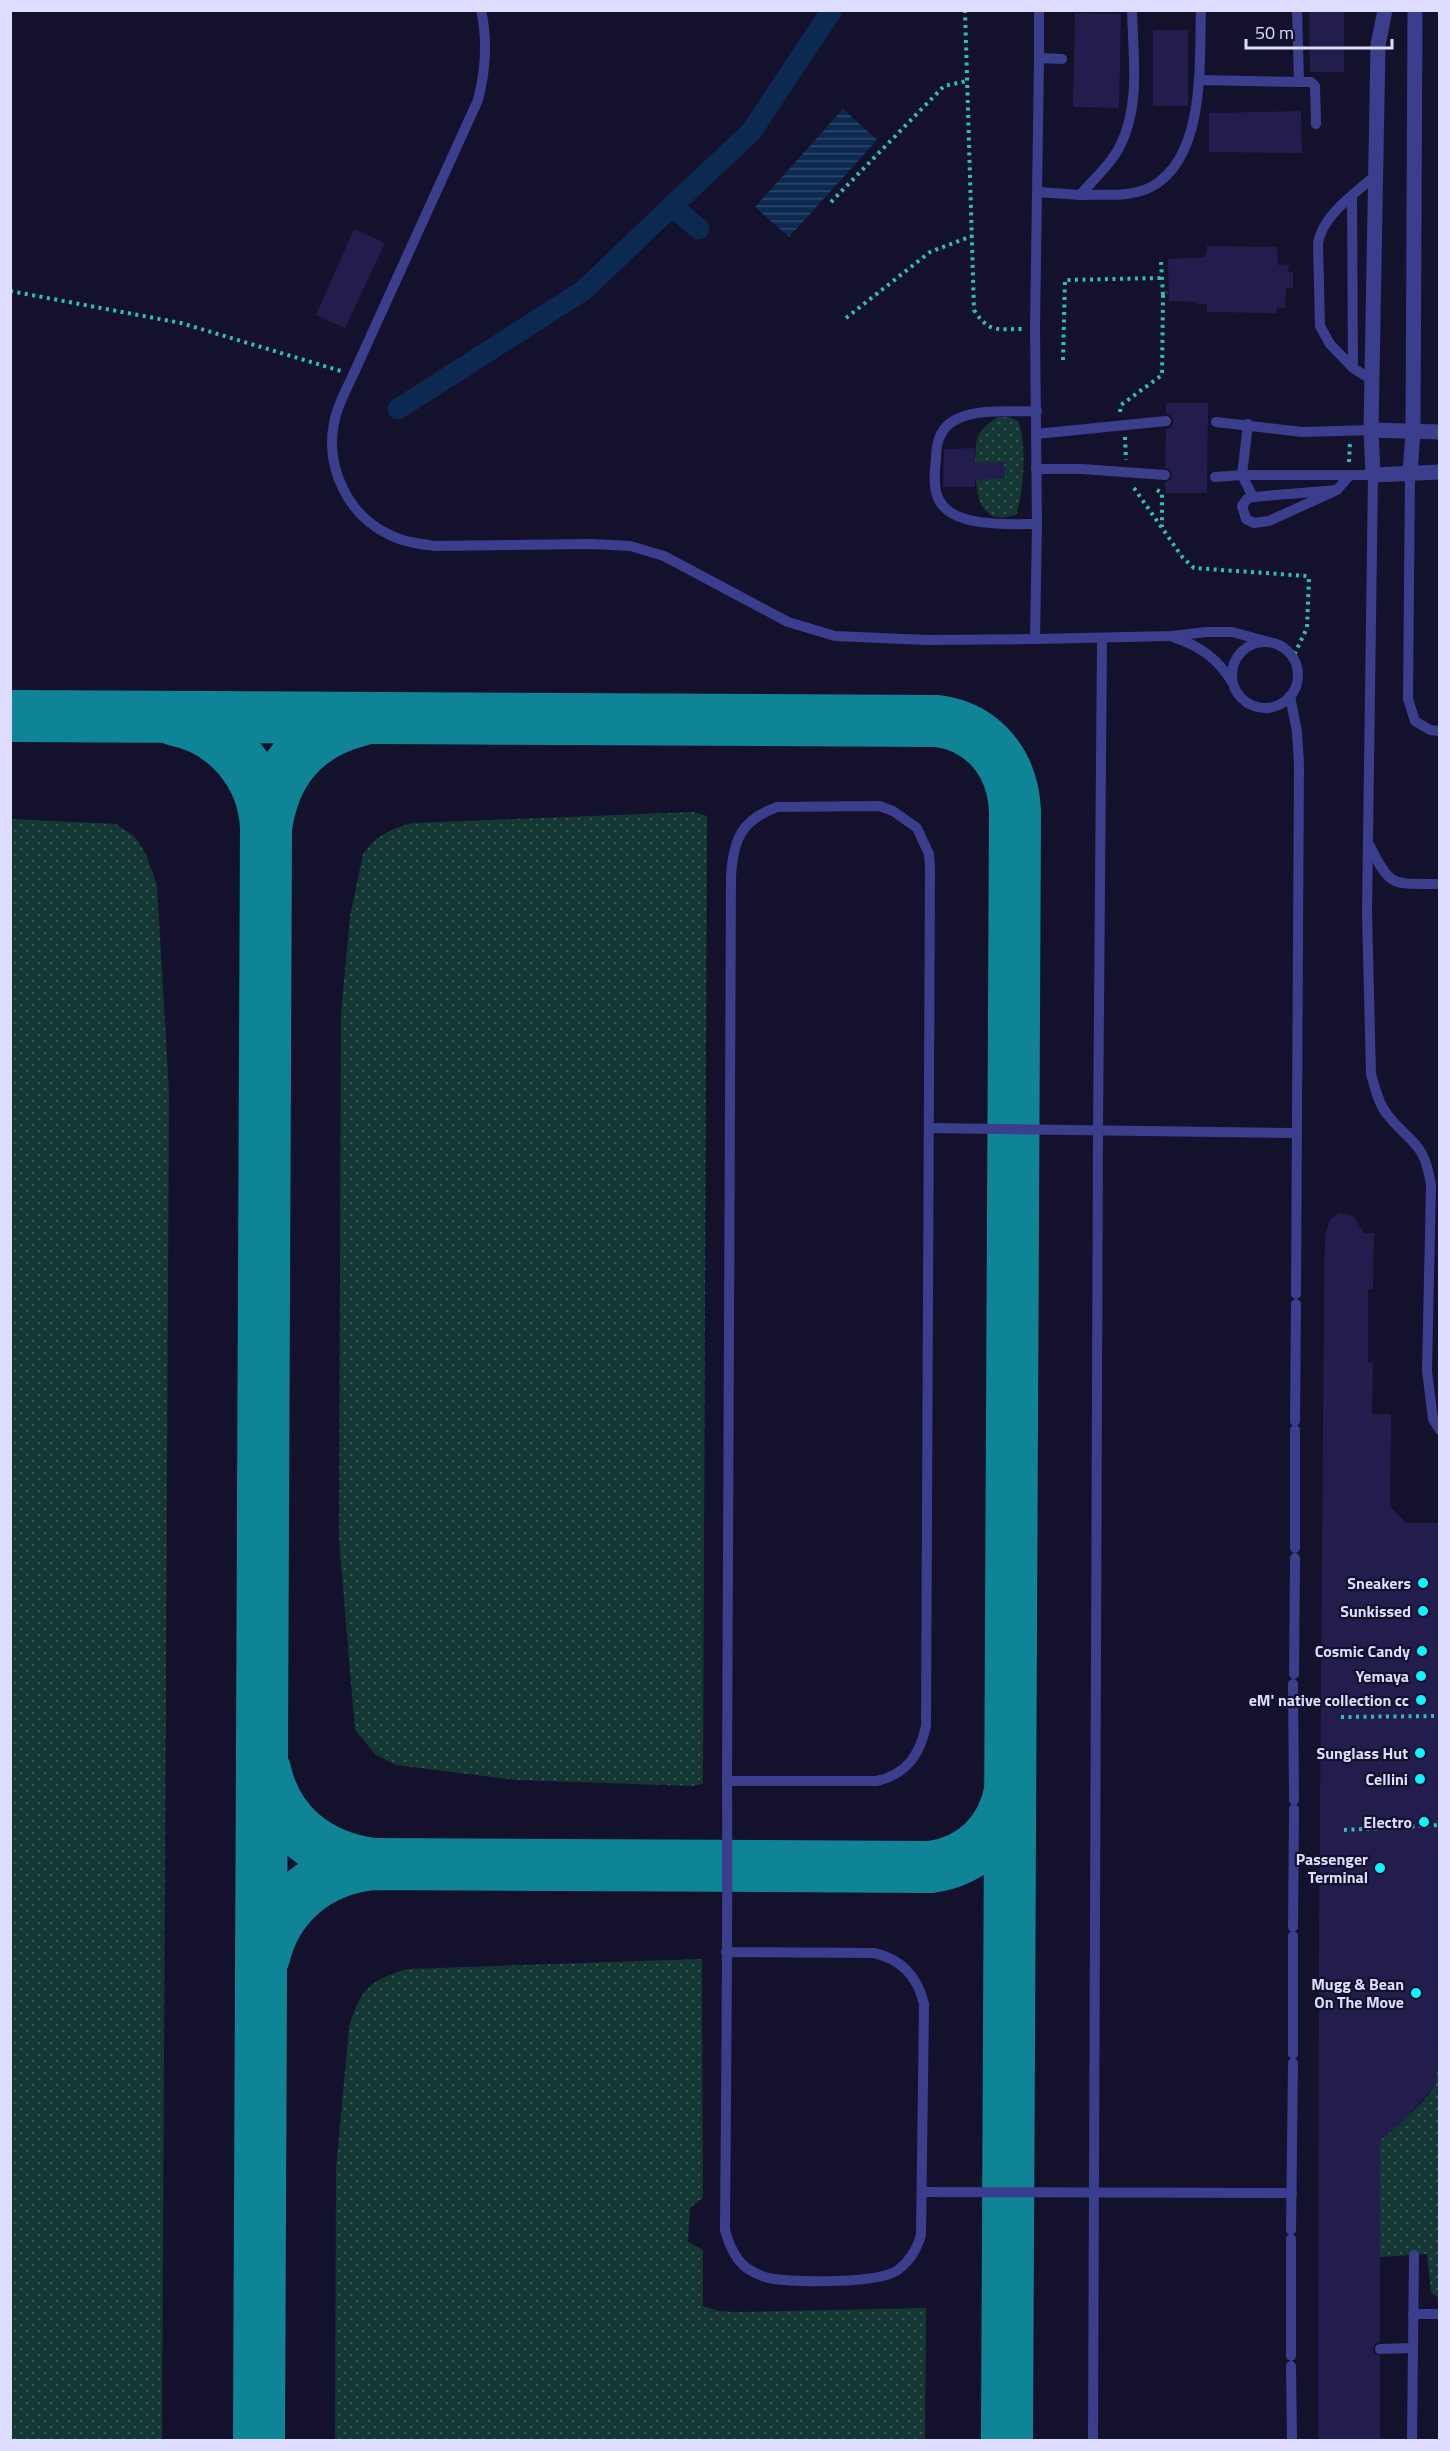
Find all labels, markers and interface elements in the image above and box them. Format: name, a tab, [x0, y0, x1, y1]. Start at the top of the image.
scale bar	[1246, 12, 1392, 50]
text: 50 m	[1255, 19, 1294, 46]
place label: Sneakers	[1347, 1571, 1411, 1595]
marker: Sneakers	[1416, 1576, 1430, 1590]
place label: Sunkissed	[1340, 1599, 1411, 1623]
marker: Sunkissed	[1416, 1604, 1430, 1618]
place label: Cosmic Candy	[1315, 1639, 1410, 1663]
marker: Cosmic Candy	[1415, 1644, 1429, 1658]
place label: Yemaya	[1355, 1664, 1409, 1688]
marker: Yemaya	[1414, 1669, 1428, 1683]
place label: eM' native collection cc	[1249, 1688, 1409, 1712]
marker: eM' native collection cc	[1414, 1693, 1428, 1707]
place label: Sunglass Hut	[1316, 1741, 1408, 1765]
marker: Sunglass Hut	[1413, 1746, 1427, 1760]
place label: Cellini	[1366, 1767, 1408, 1791]
marker: Cellini	[1413, 1772, 1427, 1786]
place label: Electro	[1363, 1810, 1412, 1834]
marker: Electro	[1417, 1815, 1431, 1829]
place label: Passenger Terminal	[1296, 1847, 1368, 1889]
marker: Passenger Terminal	[1373, 1861, 1387, 1875]
place label: Mugg & Bean On The Move	[1311, 1972, 1404, 2014]
marker: Mugg & Bean On The Move	[1409, 1986, 1423, 2000]

